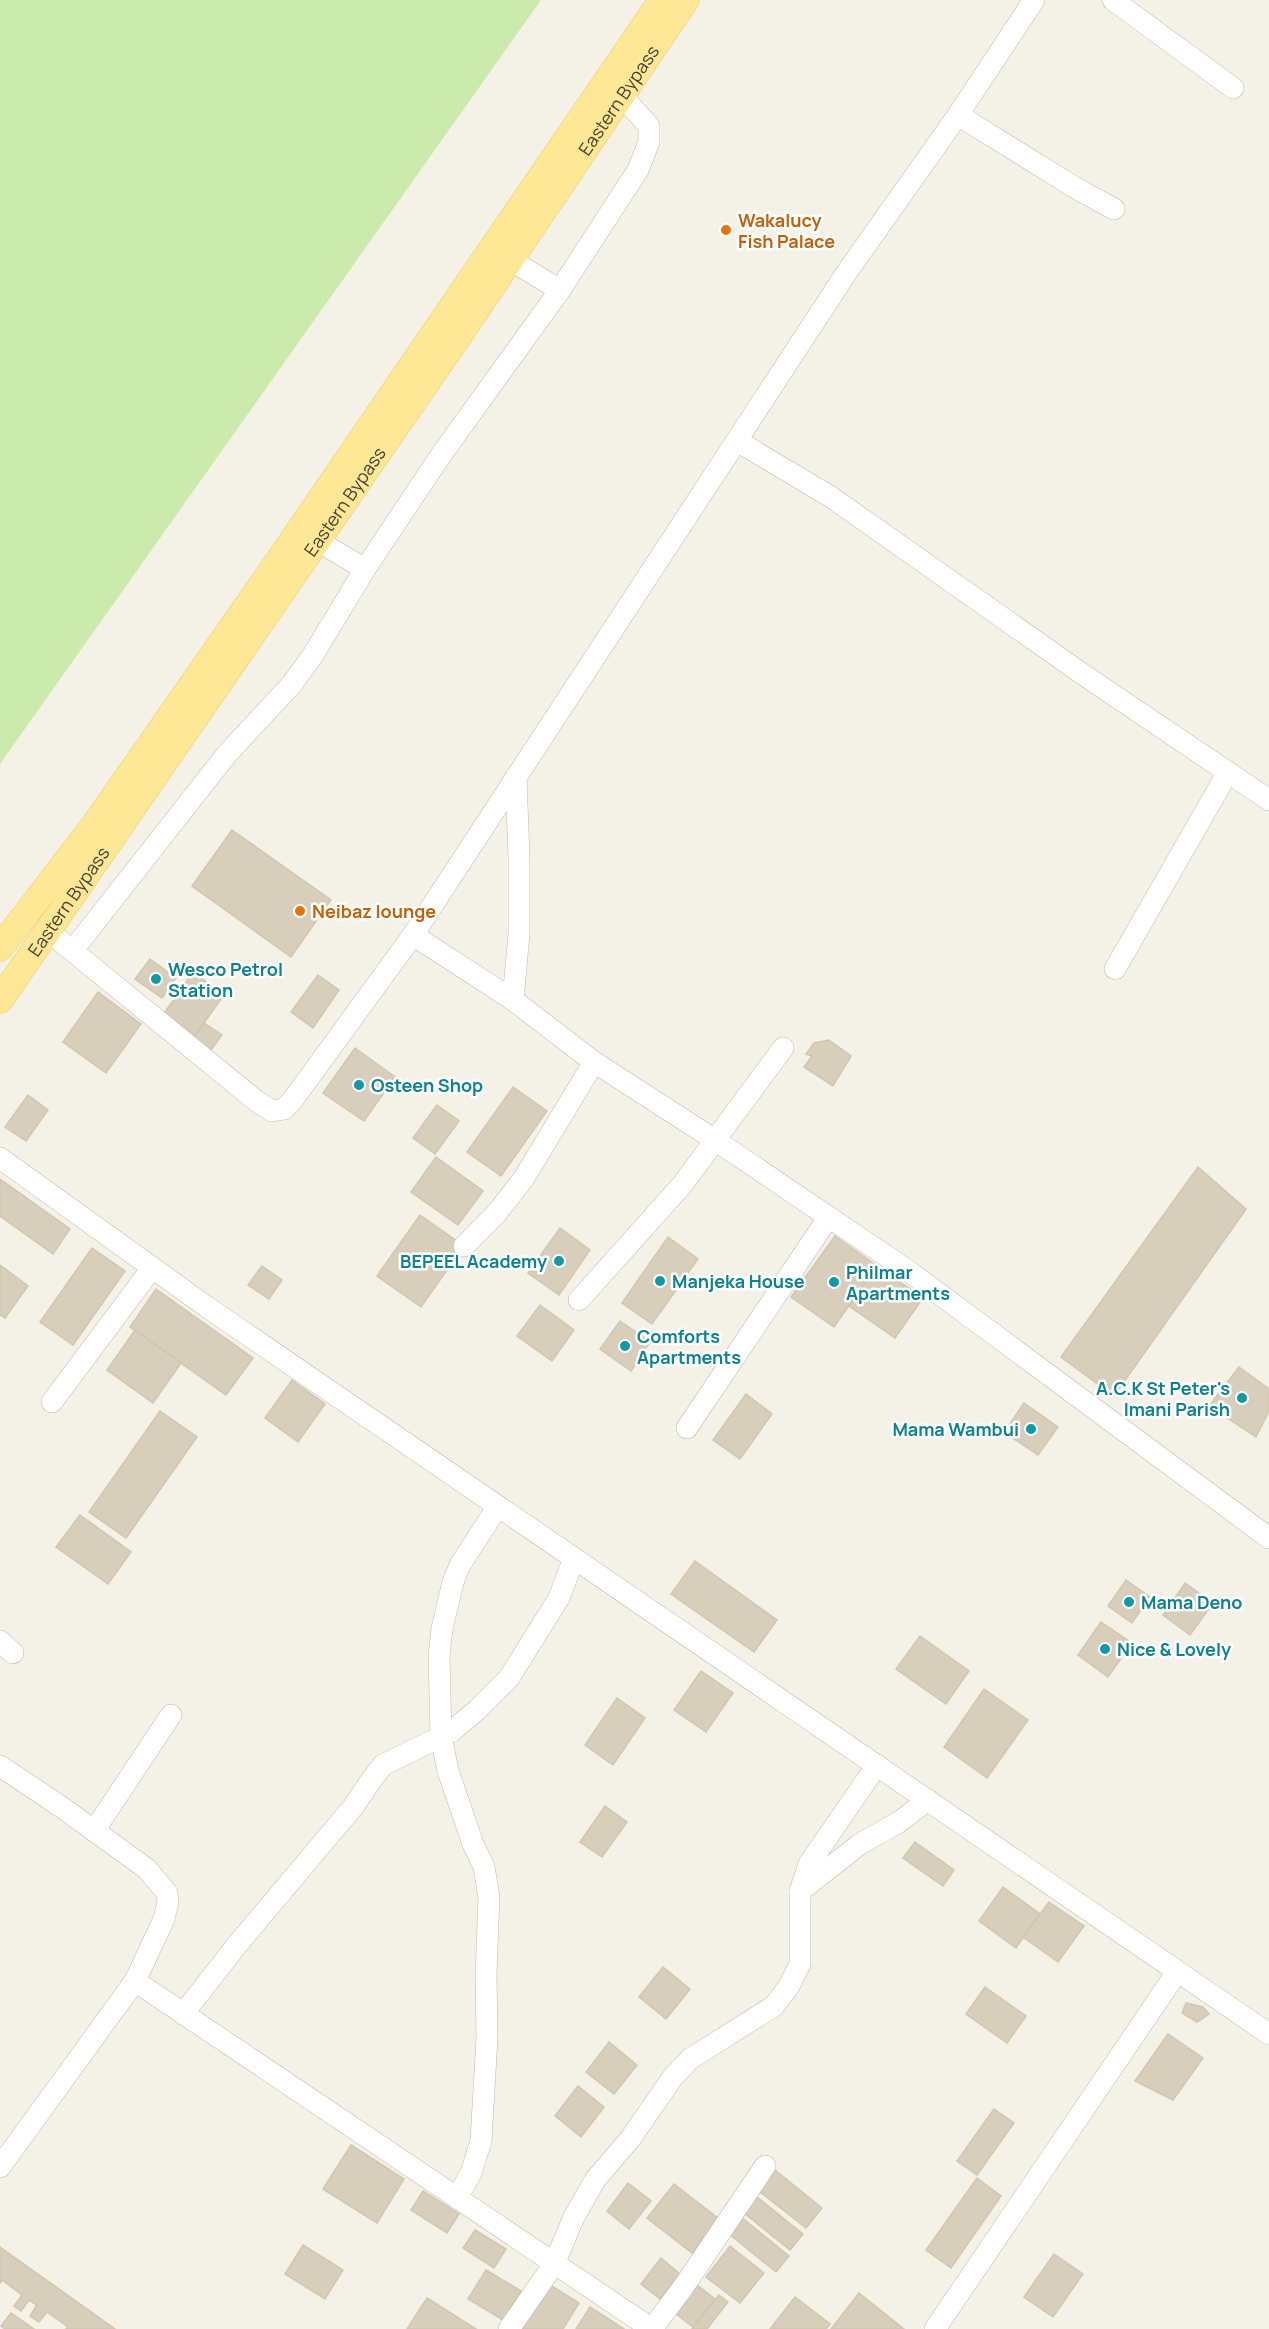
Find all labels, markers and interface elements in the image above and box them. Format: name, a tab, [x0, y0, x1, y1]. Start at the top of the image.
street label: Eastern Bypass	[573, 40, 664, 160]
place label: Wakalucy Fish Palace	[738, 208, 835, 253]
marker: Wakalucy Fish Palace	[719, 223, 733, 237]
street label: Eastern Bypass	[298, 442, 391, 561]
street label: Eastern Bypass	[22, 842, 114, 961]
place label: Neibaz lounge	[312, 899, 436, 923]
marker: Neibaz lounge	[293, 904, 307, 918]
place label: Wesco Petrol Station	[168, 957, 283, 1002]
marker: Wesco Petrol Station	[149, 972, 163, 986]
place label: Osteen Shop	[371, 1073, 483, 1097]
marker: Osteen Shop	[352, 1078, 366, 1092]
place label: BEPEEL Academy	[400, 1249, 547, 1273]
marker: BEPEEL Academy	[552, 1254, 566, 1268]
place label: Philmar Apartments	[846, 1260, 950, 1305]
place label: Manjeka House	[672, 1269, 805, 1293]
marker: Manjeka House	[653, 1274, 667, 1288]
marker: Philmar Apartments	[827, 1275, 841, 1289]
place label: Comforts Apartments	[637, 1324, 741, 1369]
marker: Comforts Apartments	[618, 1339, 632, 1353]
place label: A.C.K St Peter's Imani Parish	[1096, 1376, 1230, 1421]
marker: A.C.K St Peter's Imani Parish	[1235, 1391, 1249, 1405]
place label: Mama Wambui	[892, 1417, 1019, 1441]
marker: Mama Wambui	[1024, 1422, 1038, 1436]
place label: Mama Deno	[1141, 1590, 1242, 1614]
marker: Mama Deno	[1122, 1595, 1136, 1609]
place label: Nice & Lovely	[1117, 1637, 1231, 1661]
marker: Nice & Lovely	[1098, 1642, 1112, 1656]

